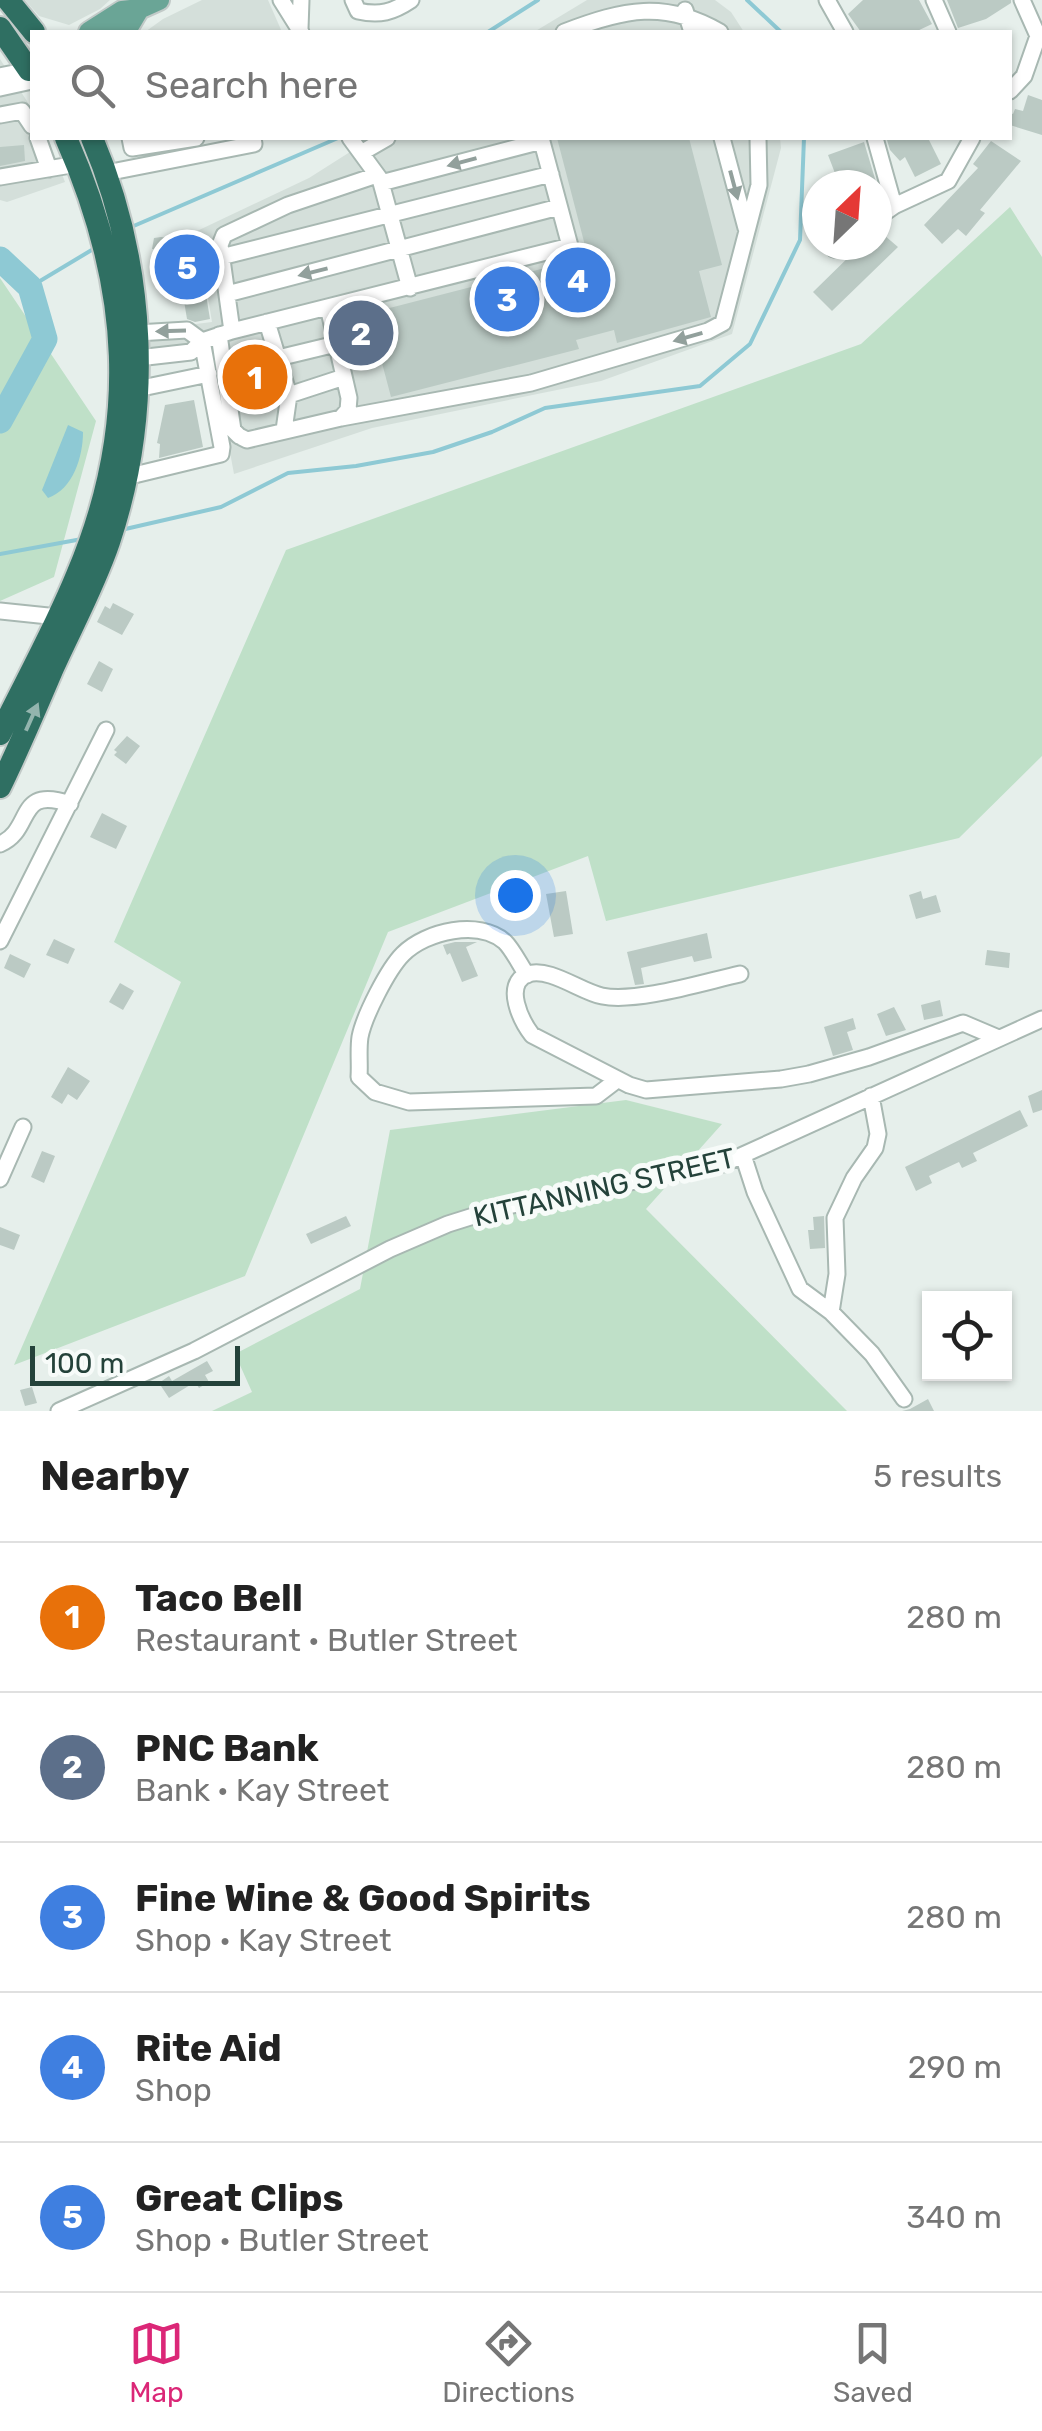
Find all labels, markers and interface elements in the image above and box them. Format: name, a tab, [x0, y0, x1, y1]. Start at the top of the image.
search box	[30, 30, 1012, 140]
icon: search	[65, 58, 120, 113]
text: Search here	[145, 62, 358, 108]
one-way arrow	[446, 155, 477, 171]
one-way arrow	[727, 170, 743, 201]
north arrow	[802, 170, 892, 260]
pin: 5	[154, 230, 220, 304]
pin: 4	[546, 242, 610, 318]
pin: 3	[474, 262, 540, 336]
one-way arrow	[297, 265, 328, 280]
pin: 2	[328, 296, 394, 370]
one-way arrow	[155, 324, 186, 340]
one-way arrow	[672, 330, 702, 345]
pin: 1	[222, 340, 288, 414]
one-way arrow	[24, 702, 40, 732]
your location	[490, 870, 541, 921]
street label: KITTANNING STREET	[470, 1141, 738, 1234]
map controls	[922, 1291, 1012, 1381]
button: locate	[922, 1291, 1012, 1381]
scale bar	[30, 1341, 240, 1386]
text: 100 m	[45, 1347, 124, 1380]
text: Nearby	[40, 1451, 190, 1501]
text: 5 results	[873, 1457, 1002, 1495]
text: Taco Bell	[135, 1575, 303, 1621]
text: 1	[65, 1598, 80, 1636]
text: 280 m	[906, 1598, 1002, 1636]
text: Restaurant · Butler Street	[135, 1621, 518, 1659]
text: PNC Bank	[135, 1725, 319, 1771]
text: 2	[62, 1748, 83, 1786]
text: 280 m	[906, 1748, 1002, 1786]
text: Bank · Kay Street	[135, 1771, 389, 1809]
text: Fine Wine & Good Spirits	[135, 1875, 591, 1921]
text: 3	[62, 1898, 83, 1936]
text: 280 m	[906, 1898, 1002, 1936]
text: Shop · Kay Street	[135, 1921, 392, 1959]
text: Rite Aid	[135, 2025, 282, 2071]
text: 4	[62, 2048, 83, 2086]
text: 290 m	[908, 2048, 1002, 2086]
text: Shop	[135, 2071, 212, 2109]
text: Great Clips	[135, 2175, 344, 2221]
text: 5	[62, 2198, 83, 2236]
text: 340 m	[906, 2198, 1002, 2236]
text: Shop · Butler Street	[135, 2221, 429, 2259]
tab: Map	[129, 2316, 184, 2409]
tab: Directions	[442, 2316, 575, 2409]
tab: Saved	[833, 2316, 913, 2409]

